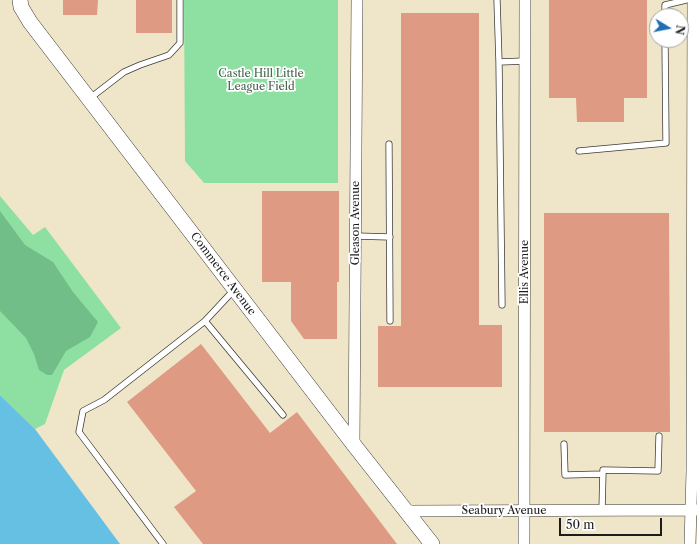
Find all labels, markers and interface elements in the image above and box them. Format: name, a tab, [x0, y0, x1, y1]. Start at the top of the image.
north arrow	[649, 8, 689, 48]
text: N	[672, 24, 688, 36]
park label: Castle Hill Little League Field	[218, 67, 304, 93]
street label: Gleason Avenue	[349, 181, 363, 265]
street label: Commerce Avenue	[188, 230, 258, 318]
street label: Ellis Avenue	[518, 240, 532, 304]
street label: Seabury Avenue	[462, 504, 546, 518]
scale bar	[561, 510, 664, 536]
text: 50 m	[566, 517, 595, 532]

